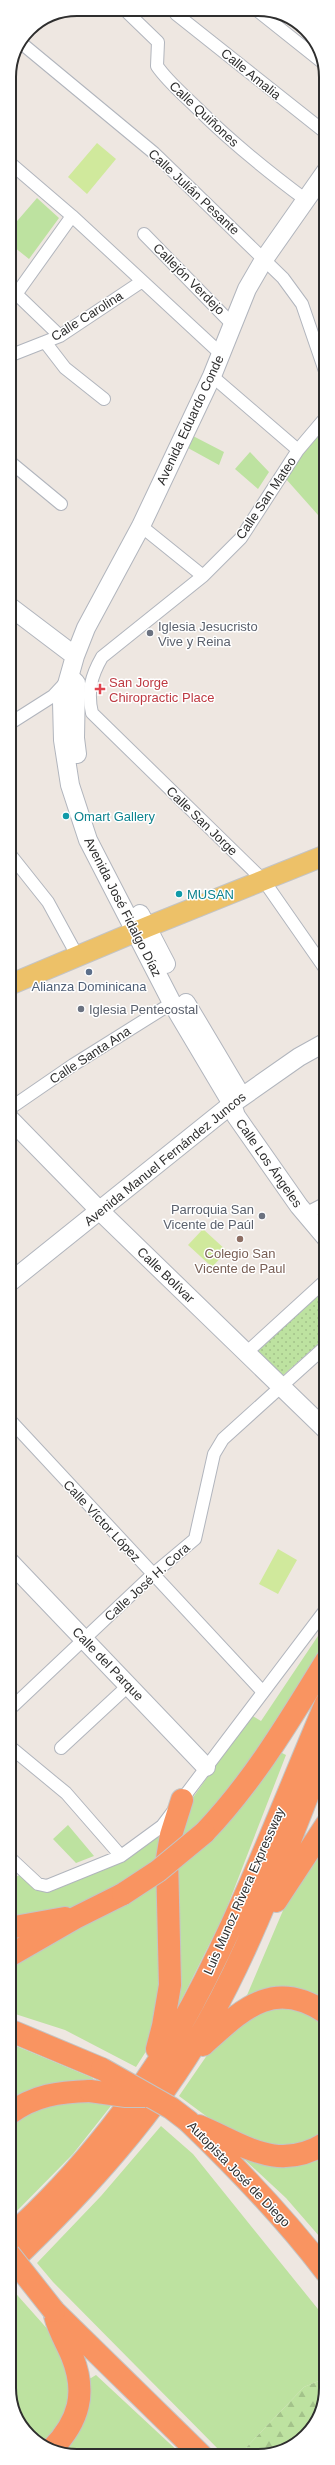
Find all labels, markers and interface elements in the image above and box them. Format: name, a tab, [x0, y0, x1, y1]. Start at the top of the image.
street label: Calle Amalia	[218, 45, 284, 103]
street label: Calle Quiñones	[166, 78, 242, 150]
street label: Calle Julián Pesante	[146, 146, 242, 238]
street label: Callejón Verdejo	[150, 240, 228, 318]
street label: Calle Carolina	[48, 288, 126, 344]
street label: Avenida Eduardo Conde	[153, 353, 227, 487]
street label: Calle San Mateo	[233, 454, 299, 542]
place label: Iglesia Jesucristo Vive y Reina	[158, 619, 258, 649]
marker: Iglesia Jesucristo Vive y Reina	[145, 628, 155, 638]
place label: San Jorge Chiropractic Place	[109, 675, 215, 705]
marker: San Jorge Chiropractic Place	[94, 683, 106, 695]
street label: Calle San Jorge	[164, 783, 240, 859]
place label: Omart Gallery	[74, 809, 155, 824]
marker: Omart Gallery	[61, 811, 71, 821]
street label: Avenida José Fidalgo Díaz	[81, 835, 165, 979]
place label: MUSAN	[187, 887, 234, 902]
marker: MUSAN	[174, 889, 184, 899]
marker: Alianza Dominicana	[84, 967, 94, 977]
place label: Alianza Dominicana	[32, 979, 147, 994]
place label: Iglesia Pentecostal	[89, 1002, 198, 1017]
marker: Iglesia Pentecostal	[76, 1004, 86, 1014]
street label: Calle Santa Ana	[47, 1023, 134, 1087]
street label: Avenida Manuel Fernández Juncos	[81, 1089, 249, 1229]
street label: Calle Los Ángeles	[233, 1116, 305, 1211]
place label: Parroquia San Vicente de Paúl	[163, 1202, 254, 1232]
marker: Parroquia San Vicente de Paúl	[257, 1211, 267, 1221]
marker: Colegio San Vicente de Paul	[235, 1234, 245, 1244]
street label: Calle Bolívar	[134, 1244, 198, 1306]
place label: Colegio San Vicente de Paul	[195, 1246, 286, 1276]
street label: Calle Víctor López	[60, 1477, 144, 1565]
street label: Calle José H. Cora	[101, 1539, 193, 1624]
street label: Calle del Parque	[69, 1624, 147, 1704]
street label: Luis Munoz Rivera Expressway	[200, 1805, 288, 1977]
street label: Autopista José de Diego	[185, 2118, 293, 2230]

